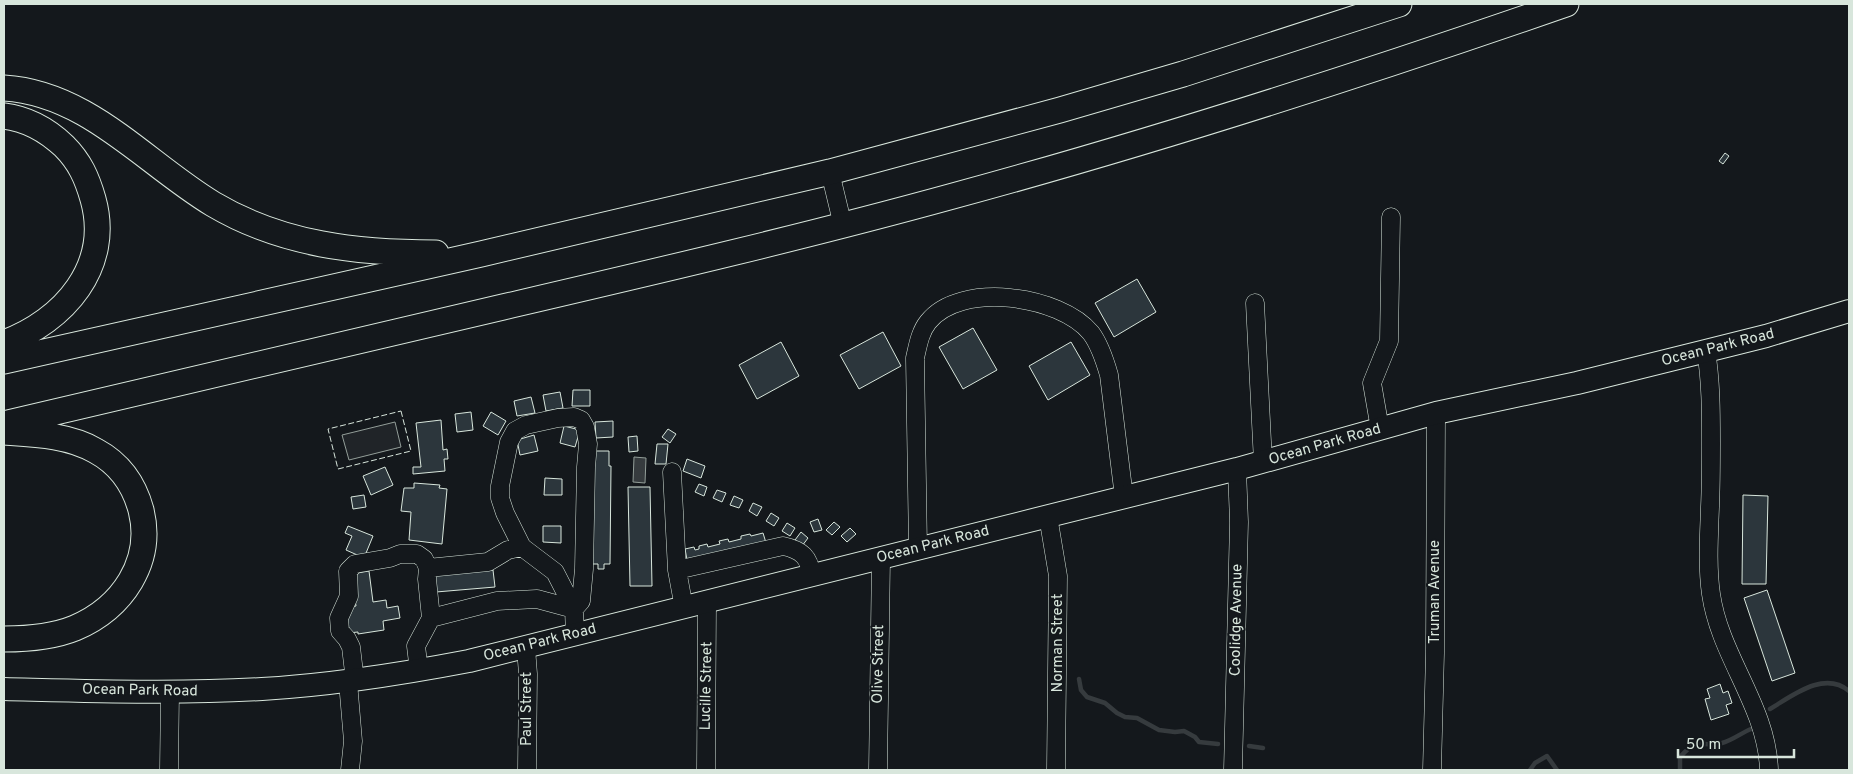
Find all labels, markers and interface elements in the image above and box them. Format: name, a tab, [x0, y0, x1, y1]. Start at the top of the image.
street label: Ocean Park Road	[1660, 325, 1776, 371]
street label: Ocean Park Road	[1267, 420, 1383, 470]
street label: Ocean Park Road	[875, 522, 991, 568]
street label: Truman Avenue	[1426, 540, 1445, 644]
street label: Coolidge Avenue	[1227, 564, 1247, 676]
street label: Norman Street	[1049, 594, 1068, 692]
street label: Ocean Park Road	[482, 620, 598, 666]
street label: Olive Street	[869, 624, 889, 704]
street label: Lucille Street	[697, 641, 717, 731]
street label: Paul Street	[518, 672, 537, 746]
street label: Ocean Park Road	[82, 680, 198, 702]
scale bar	[1678, 726, 1794, 758]
text: 50 m	[1686, 736, 1721, 755]

